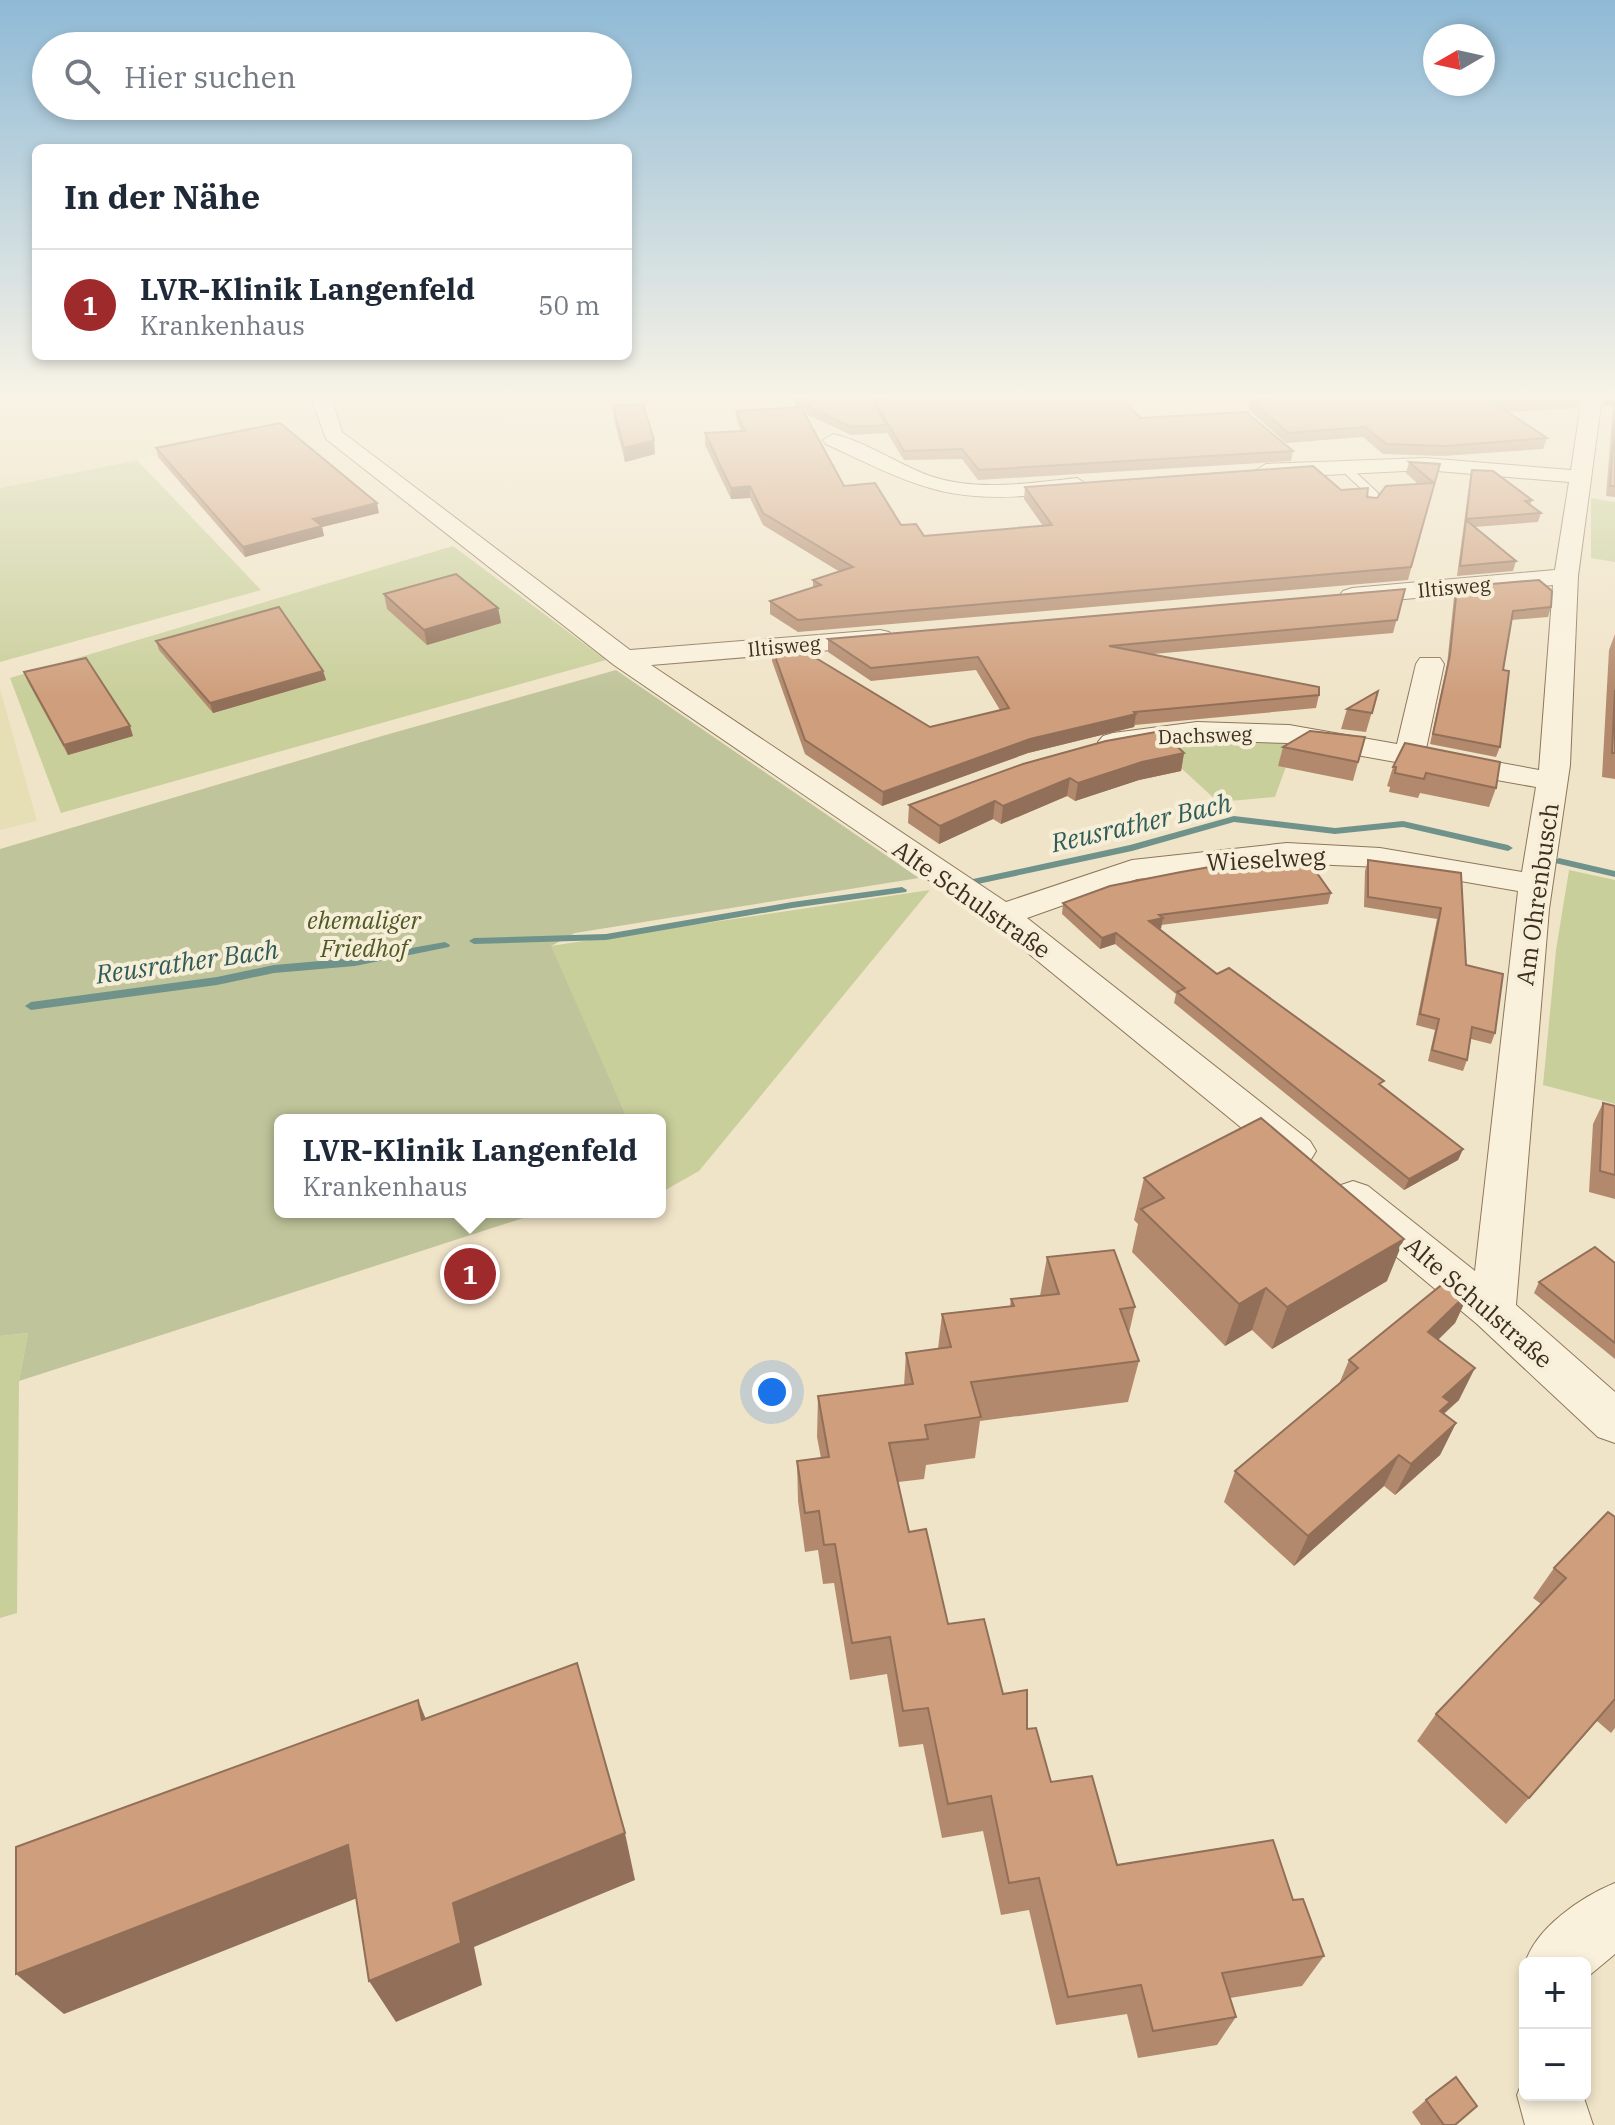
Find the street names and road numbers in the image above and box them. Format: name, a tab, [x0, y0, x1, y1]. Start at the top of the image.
street label: Iltisweg	[1416, 570, 1492, 604]
street label: Iltisweg	[746, 629, 822, 663]
street label: Dachsweg	[1157, 720, 1253, 750]
street label: Am Ohrenbusch	[1508, 801, 1566, 987]
street label: Alte Schulstraße	[887, 833, 1057, 965]
street label: Wieselweg	[1206, 840, 1326, 878]
street label: Alte Schulstraße	[1398, 1229, 1560, 1375]

